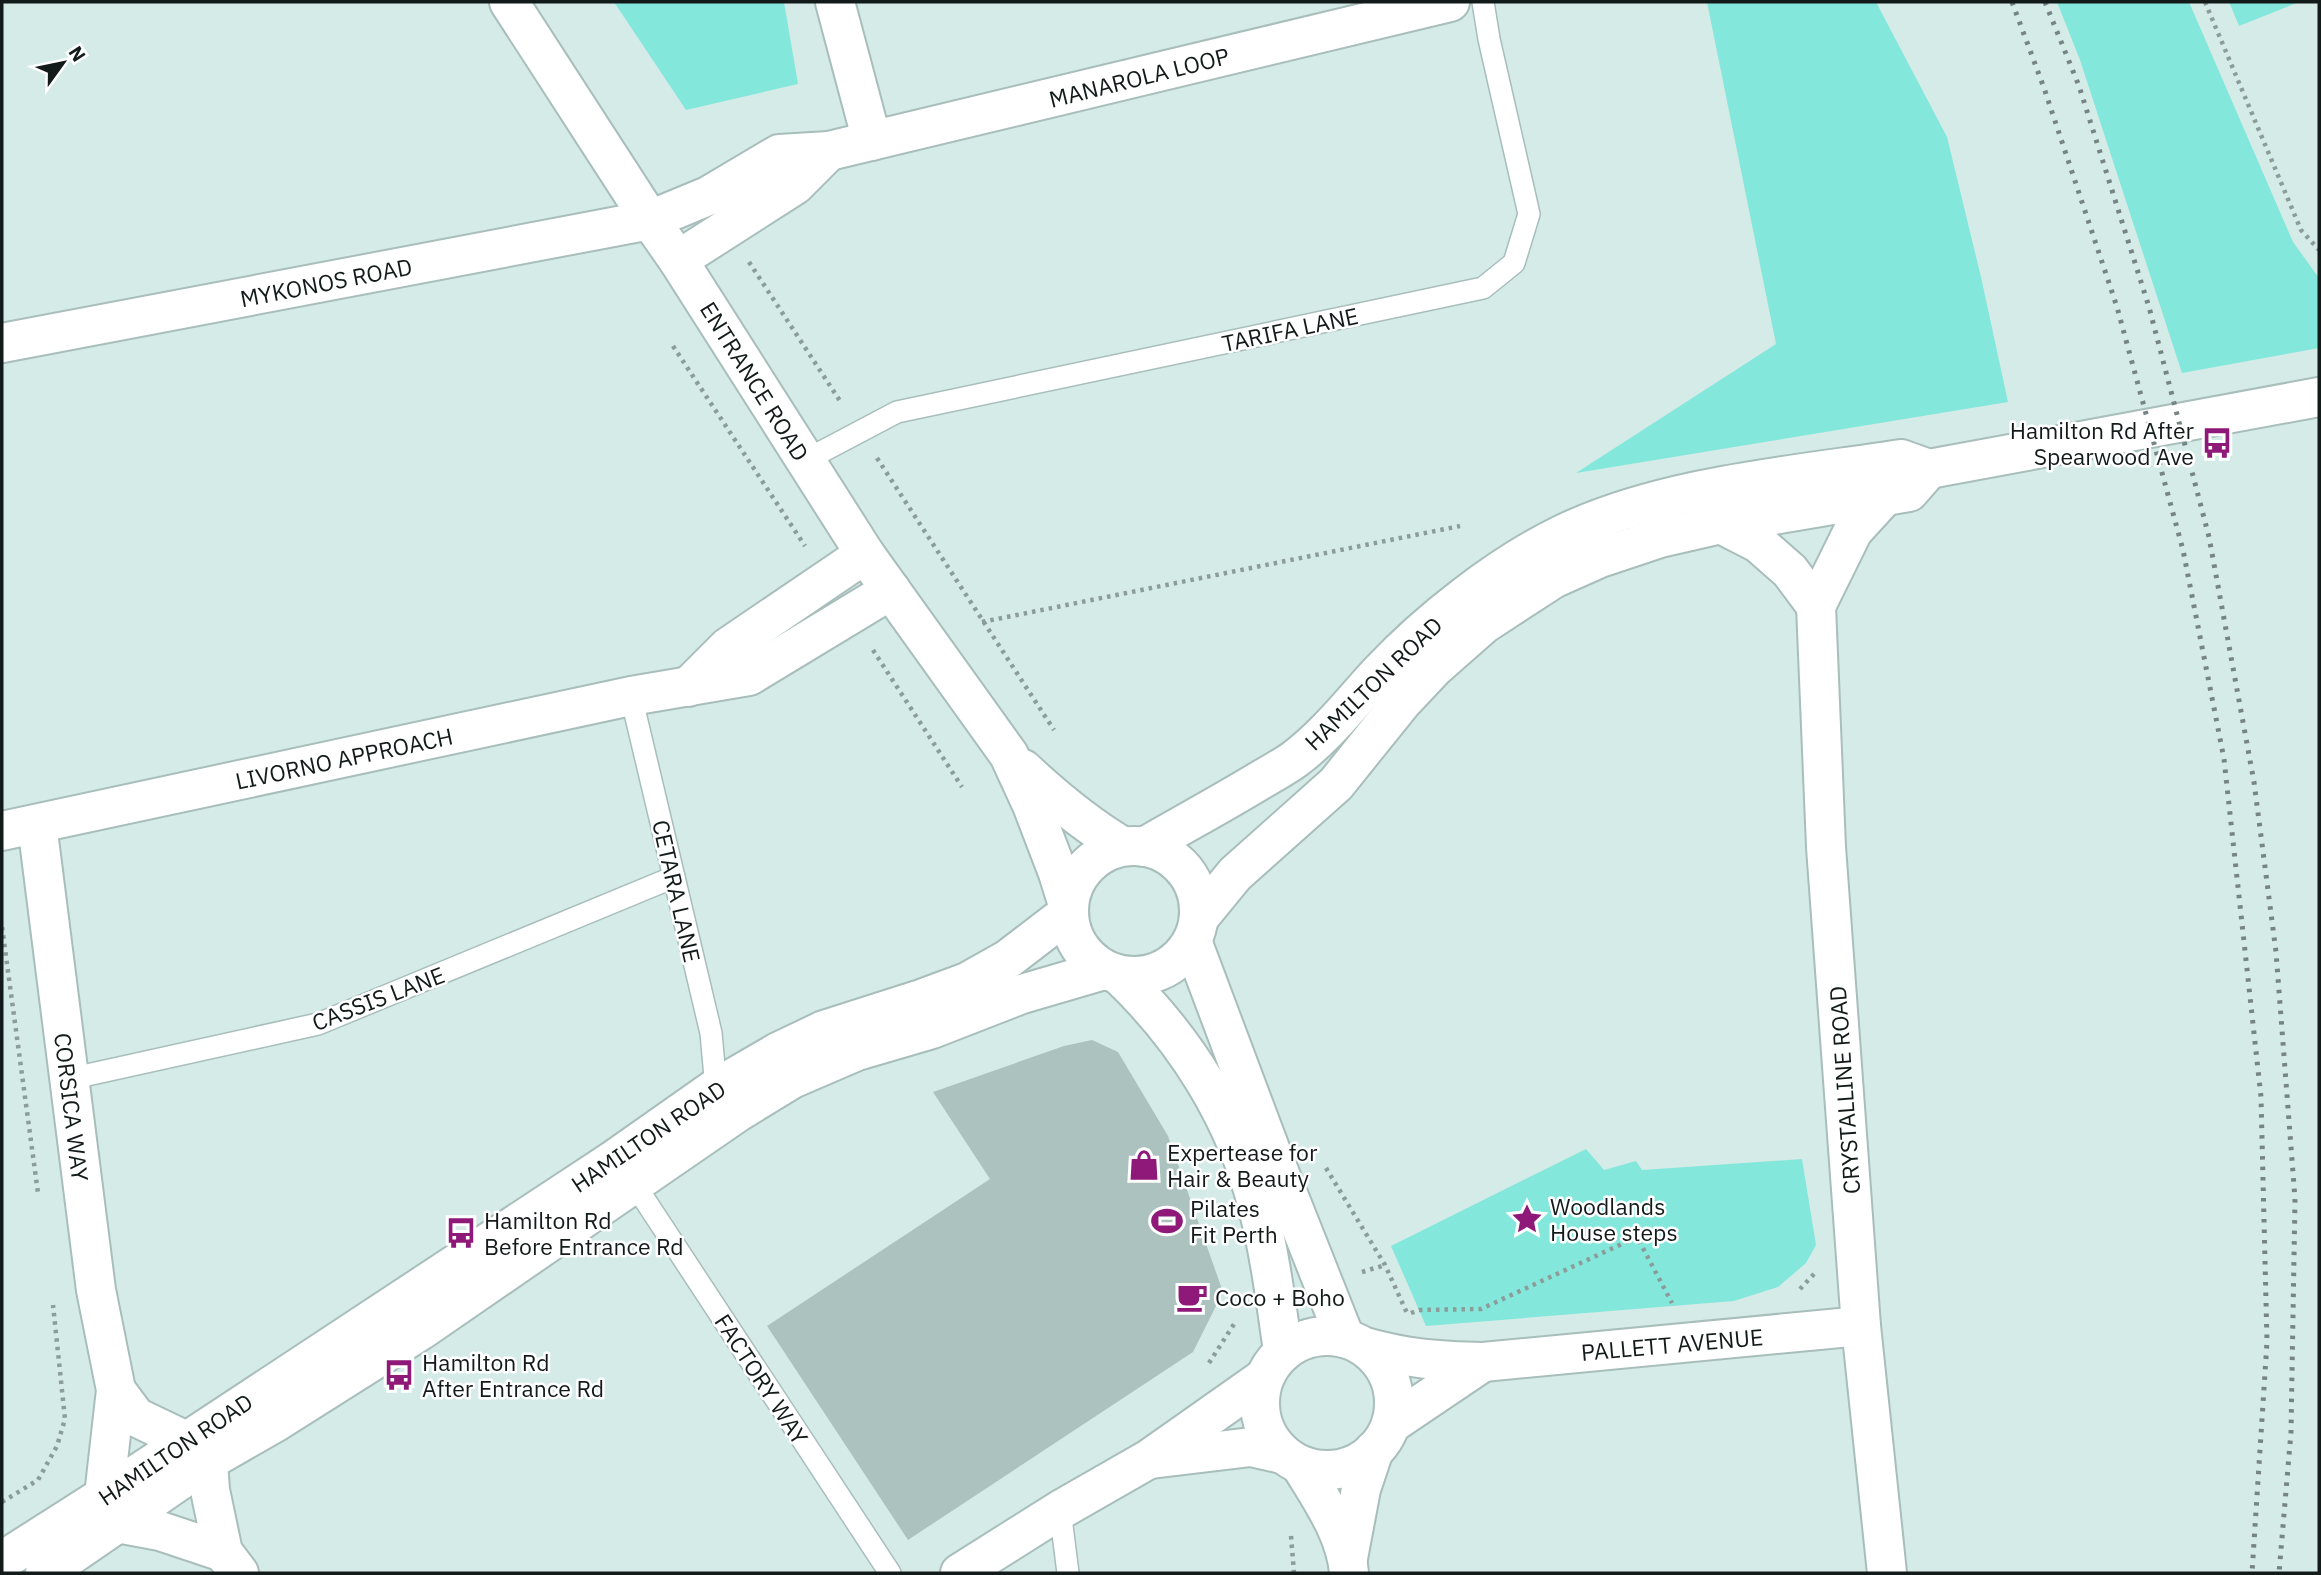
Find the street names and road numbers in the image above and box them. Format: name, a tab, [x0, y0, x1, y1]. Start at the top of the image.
street label: MANAROLA LOOP	[1046, 40, 1232, 114]
street label: MYKONOS ROAD	[237, 251, 415, 313]
street label: ENTRANCE ROAD	[694, 296, 816, 466]
street label: TARIFA LANE	[1219, 300, 1361, 358]
street label: HAMILTON ROAD	[1298, 610, 1448, 756]
street label: LIVORNO APPROACH	[233, 720, 455, 796]
street label: CETARA LANE	[646, 817, 708, 965]
street label: CASSIS LANE	[307, 959, 449, 1037]
street label: CRYSTALLINE ROAD	[1822, 985, 1866, 1195]
street label: CORSICA WAY	[48, 1031, 96, 1183]
street label: HAMILTON ROAD	[565, 1073, 731, 1199]
street label: FACTORY WAY	[709, 1308, 816, 1450]
street label: PALLETT AVENUE	[1580, 1321, 1764, 1367]
street label: HAMILTON ROAD	[92, 1386, 258, 1512]

